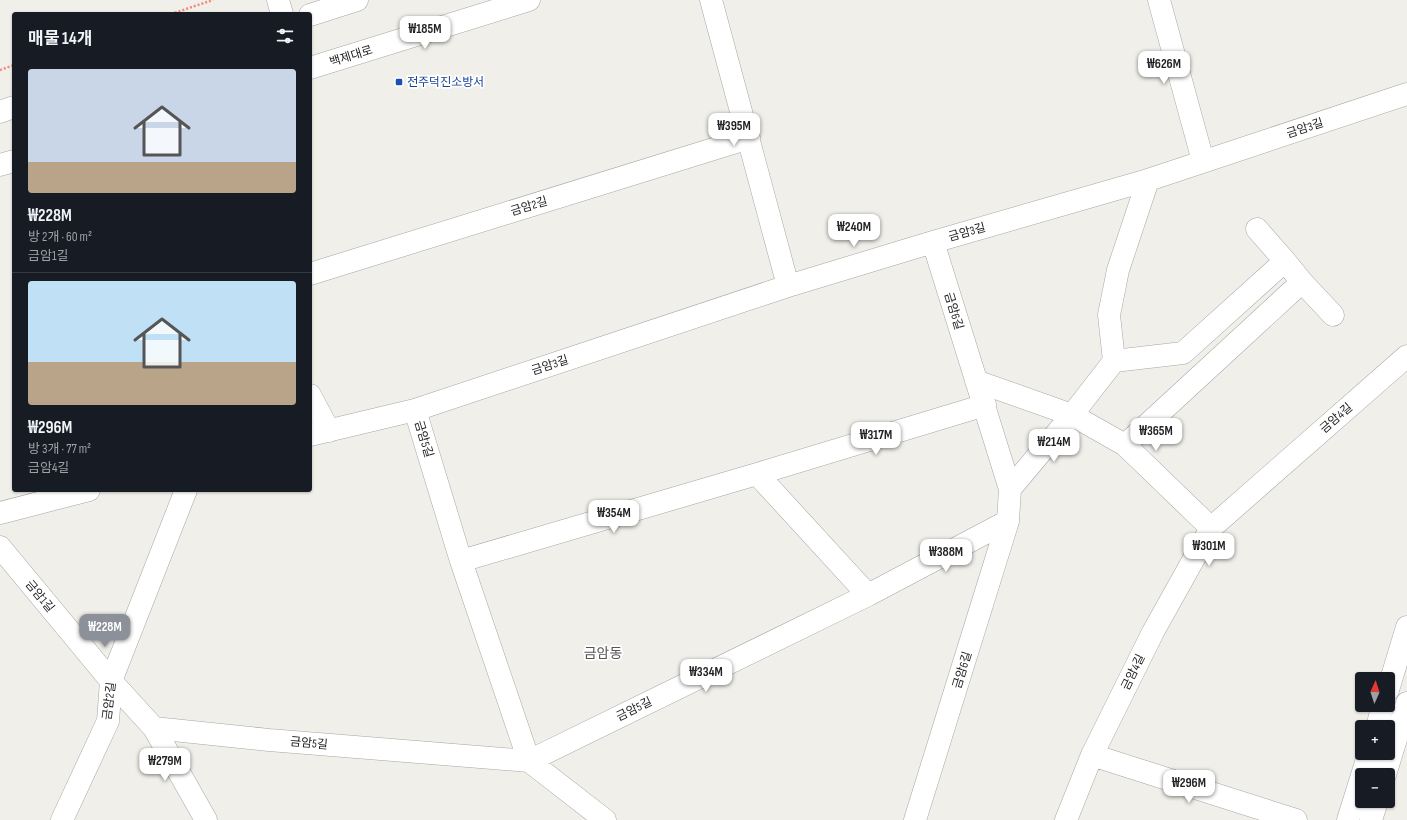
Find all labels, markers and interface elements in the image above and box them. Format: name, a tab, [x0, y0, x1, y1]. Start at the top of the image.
pin: ₩185M	[397, 16, 453, 50]
text: ₩185M	[409, 21, 441, 37]
icon: filters	[274, 25, 296, 47]
text: 매물 14개	[28, 29, 92, 49]
street label: 백제대로	[328, 43, 374, 70]
pin: ₩626M	[1136, 51, 1192, 85]
text: ₩626M	[1147, 56, 1181, 72]
place label: 전주덕진소방서	[407, 75, 484, 90]
marker: 전주덕진소방서	[394, 77, 404, 87]
icon: home	[126, 95, 198, 167]
pin: ₩395M	[706, 113, 762, 147]
street label: 금암3길	[1285, 115, 1326, 142]
text: ₩395M	[717, 118, 751, 134]
street label: 금암2길	[509, 194, 550, 219]
text: ₩228M	[28, 206, 72, 226]
pin: ₩240M	[826, 214, 882, 248]
text: ₩240M	[837, 219, 871, 235]
street label: 금암3길	[947, 220, 988, 245]
text: 방 2개 · 60 m²	[28, 229, 92, 245]
text: 금암1길	[28, 248, 68, 264]
street label: 금암6길	[941, 291, 966, 332]
icon: home	[126, 307, 198, 379]
street label: 금암3길	[530, 352, 571, 379]
street label: 금암4길	[1317, 400, 1356, 437]
text: ₩296M	[28, 418, 72, 438]
pin: ₩365M	[1128, 418, 1184, 452]
street label: 금암5길	[411, 419, 436, 459]
pin: ₩317M	[848, 422, 904, 456]
text: ₩365M	[1139, 423, 1173, 439]
text: ₩317M	[860, 427, 892, 443]
pin: ₩214M	[1026, 429, 1082, 463]
text: ₩214M	[1038, 434, 1070, 450]
text: 방 3개 · 77 m²	[28, 441, 91, 457]
text: 금암4길	[28, 460, 69, 476]
pin: ₩354M	[586, 500, 642, 534]
text: ₩354M	[597, 505, 631, 521]
pin: ₩301M	[1181, 533, 1237, 567]
text: ₩301M	[1193, 538, 1226, 554]
pin: ₩388M	[918, 539, 974, 573]
text: ₩388M	[929, 544, 963, 560]
street label: 금암1길	[22, 577, 57, 615]
pin: ₩228M	[77, 614, 133, 648]
text: ₩228M	[88, 619, 122, 635]
district label: 금암동	[584, 645, 622, 662]
street label: 금암6길	[950, 650, 975, 691]
street label: 금암4길	[1118, 652, 1149, 693]
pin: ₩334M	[678, 659, 734, 693]
text: ₩334M	[689, 664, 723, 680]
north arrow	[1355, 672, 1395, 712]
map controls	[1355, 672, 1395, 808]
street label: 금암2길	[100, 681, 119, 721]
street label: 금암5길	[614, 694, 655, 725]
button: +	[1355, 720, 1395, 760]
street label: 금암5길	[289, 734, 329, 753]
pin: ₩279M	[137, 748, 193, 782]
text: ₩279M	[148, 753, 182, 769]
button: −	[1355, 768, 1395, 808]
pin: ₩296M	[1161, 770, 1217, 804]
text: ₩296M	[1172, 775, 1206, 791]

